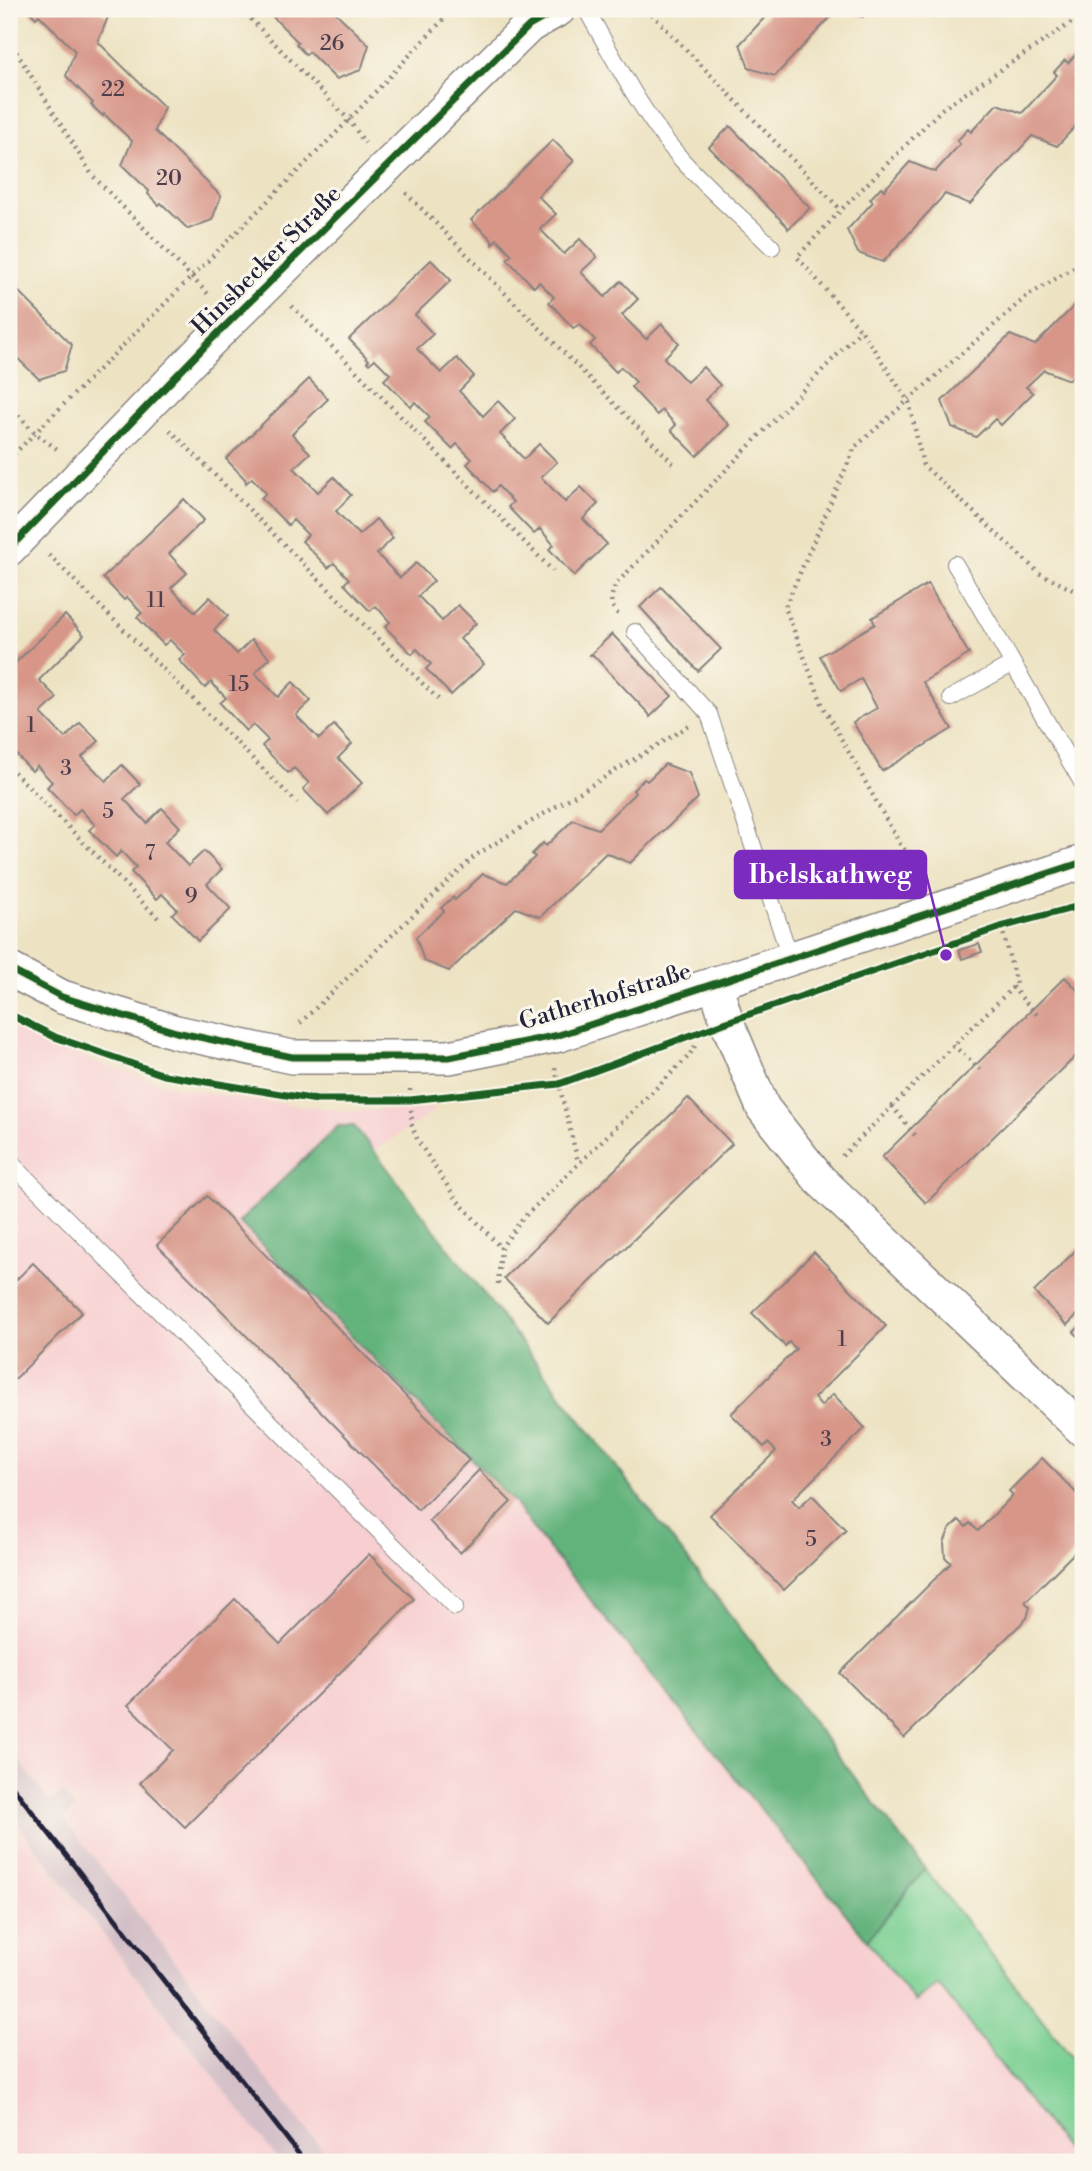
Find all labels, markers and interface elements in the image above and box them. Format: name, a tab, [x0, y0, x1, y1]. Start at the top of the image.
house number: 26	[320, 31, 345, 57]
house number: 22	[101, 77, 125, 103]
house number: 20	[156, 166, 182, 192]
street label: Hinsbecker Straße	[185, 179, 348, 342]
house number: 11	[147, 588, 165, 614]
house number: 15	[229, 672, 249, 698]
house number: 1	[26, 713, 36, 739]
house number: 3	[60, 756, 72, 782]
house number: 5	[102, 799, 114, 825]
house number: 7	[145, 841, 156, 867]
callout: Ibelskathweg	[735, 851, 926, 898]
text: Ibelskathweg	[749, 859, 913, 891]
house number: 9	[185, 884, 197, 910]
street label: Gatherhofstraße	[516, 957, 695, 1037]
house number: 1	[837, 1327, 847, 1353]
house number: 3	[820, 1427, 832, 1453]
house number: 5	[805, 1527, 817, 1553]

